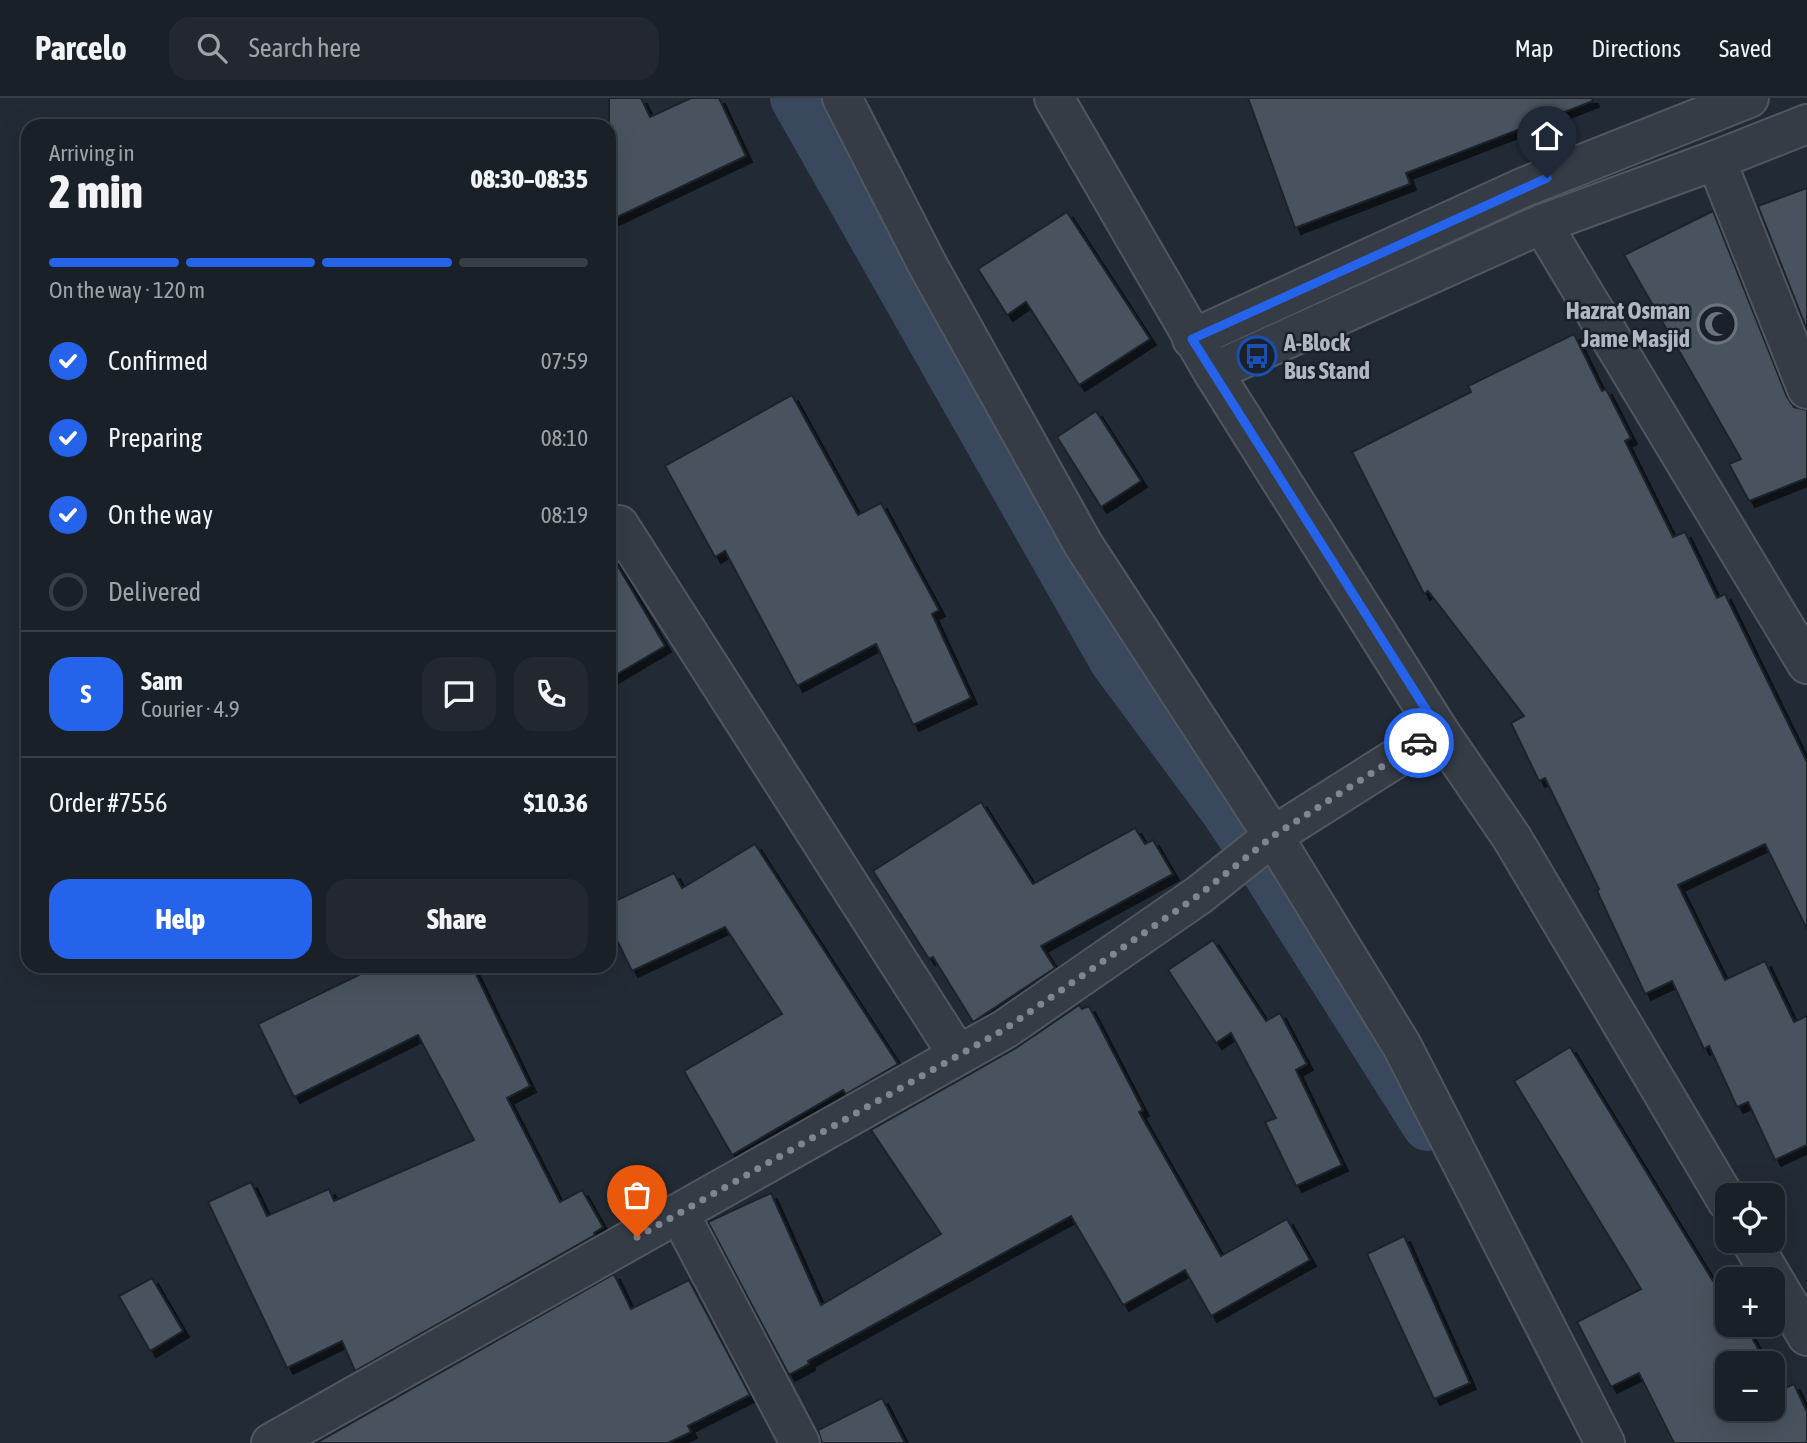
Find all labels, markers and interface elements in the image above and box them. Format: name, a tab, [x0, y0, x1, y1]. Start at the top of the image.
search box	[169, 17, 659, 80]
text: Parcelo	[35, 29, 127, 67]
icon: search	[193, 29, 231, 67]
text: Search here	[249, 33, 361, 63]
text: Map	[1515, 35, 1553, 62]
text: Directions	[1591, 35, 1681, 62]
text: Saved	[1719, 35, 1772, 62]
pin	[1517, 106, 1577, 178]
icon: home	[1528, 117, 1566, 155]
text: Arriving in	[49, 140, 135, 166]
text: 08:30–08:35	[471, 164, 588, 194]
text: 2 min	[49, 165, 143, 218]
text: On the way · 120 m	[49, 277, 205, 303]
place label: Hazrat Osman Jame Masjid	[1566, 297, 1690, 352]
mosque icon: Hazrat Osman Jame Masjid	[1696, 303, 1738, 345]
place label: A-Block Bus Stand	[1283, 329, 1370, 384]
bus stop icon: A-Block Bus Stand	[1236, 335, 1278, 377]
icon: check	[49, 342, 87, 380]
text: Confirmed	[108, 346, 208, 376]
text: 07:59	[541, 348, 588, 374]
icon: check	[49, 419, 87, 457]
text: Preparing	[108, 423, 202, 453]
text: 08:10	[541, 425, 588, 451]
icon: check	[49, 496, 87, 534]
text: On the way	[108, 500, 213, 530]
text: 08:19	[541, 502, 588, 528]
text: Delivered	[108, 577, 201, 607]
button: chat	[422, 657, 496, 731]
button: phone	[514, 657, 588, 731]
text: Sam	[141, 666, 183, 696]
text: S	[81, 679, 91, 709]
text: Courier · 4.9	[141, 696, 240, 722]
courier	[1384, 708, 1454, 778]
icon: car	[1400, 724, 1438, 762]
text: Order #7556	[49, 788, 168, 818]
text: $10.36	[524, 788, 588, 818]
button: Help	[49, 879, 312, 959]
button: Share	[326, 879, 588, 959]
pin	[607, 1165, 667, 1237]
icon: bag	[618, 1176, 656, 1214]
map controls	[1715, 1183, 1785, 1421]
button: locate	[1715, 1183, 1785, 1253]
button: +	[1715, 1267, 1785, 1337]
button: −	[1715, 1351, 1785, 1421]

